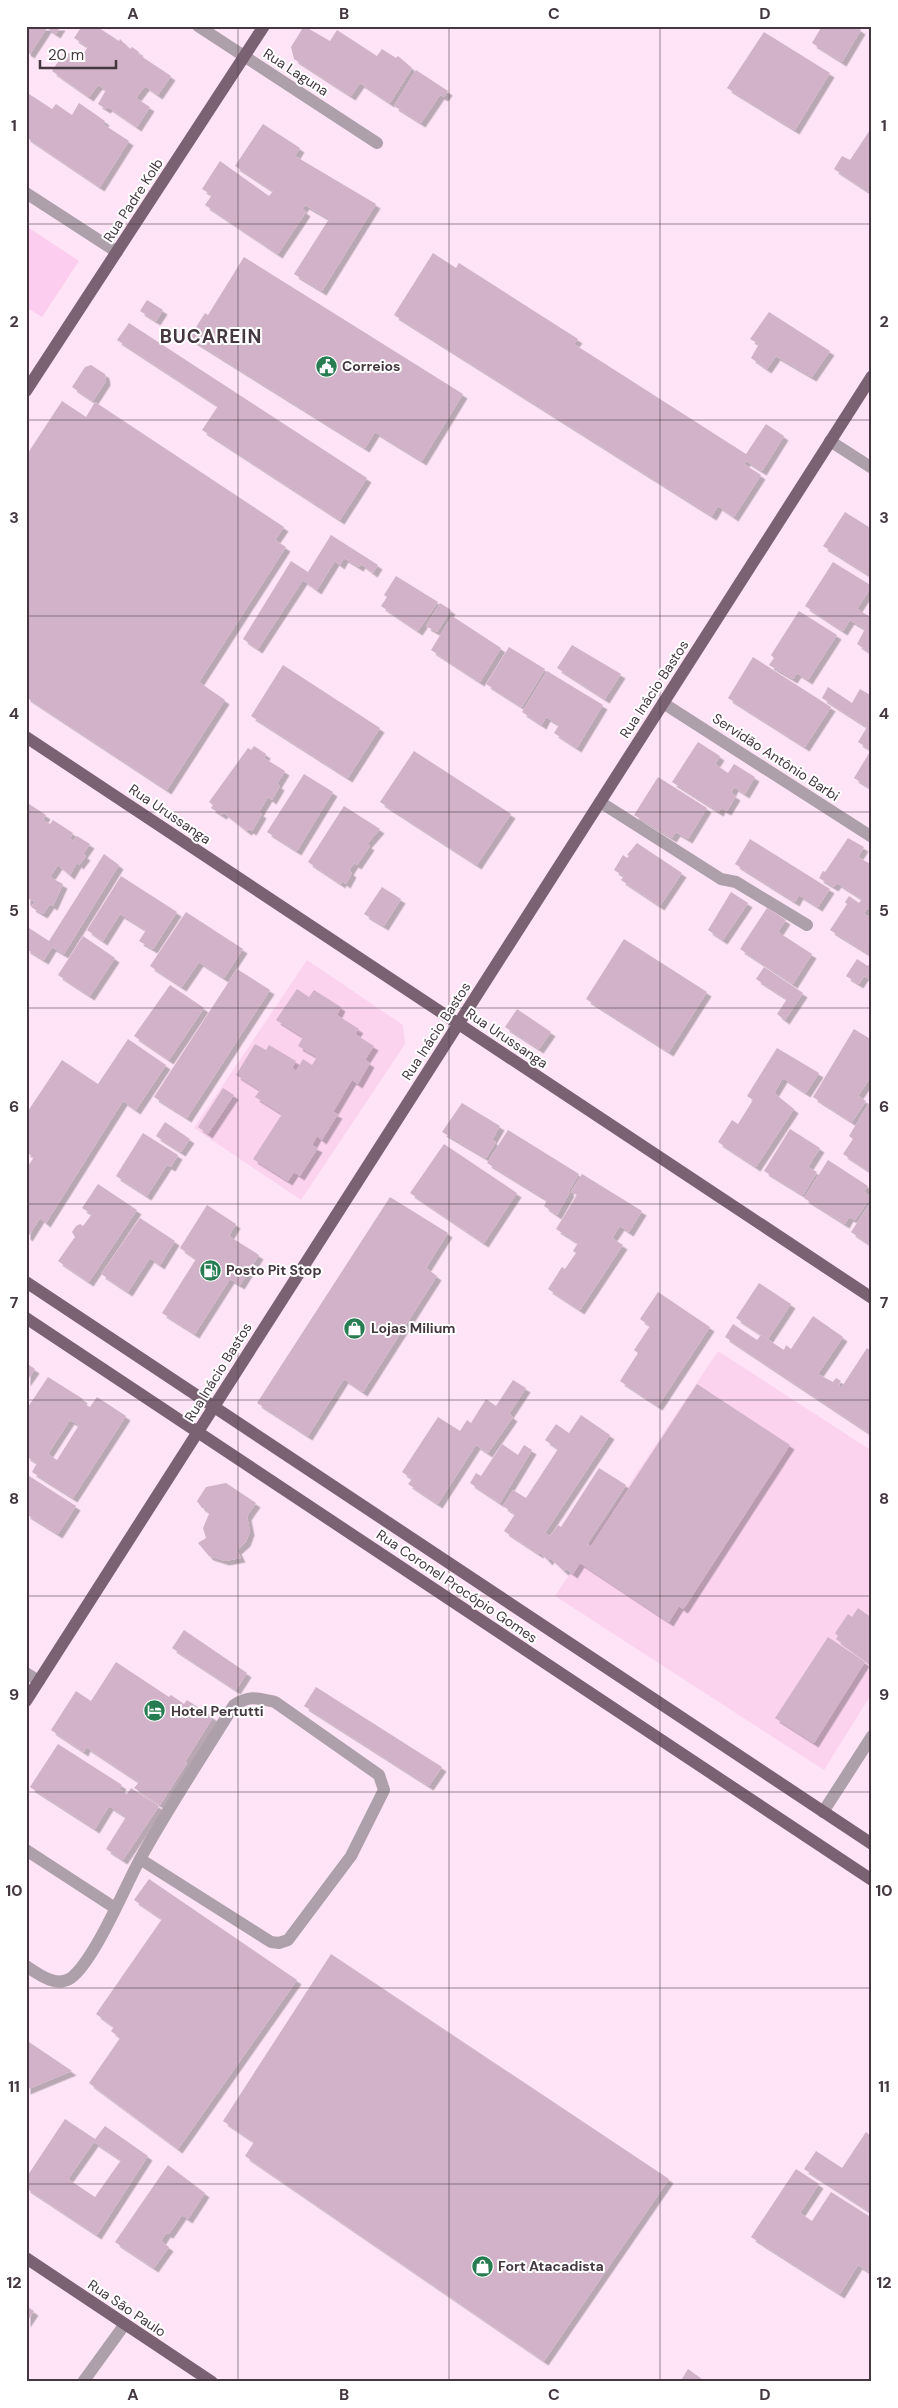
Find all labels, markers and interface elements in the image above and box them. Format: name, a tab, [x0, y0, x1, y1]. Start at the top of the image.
text: A	[127, 3, 139, 24]
text: B	[339, 3, 349, 24]
text: C	[548, 3, 560, 24]
text: D	[759, 3, 771, 24]
scale bar	[40, 38, 116, 70]
street label: Rua Laguna	[260, 44, 332, 100]
text: 20 m	[48, 45, 84, 65]
text: 1	[11, 115, 17, 136]
text: 1	[881, 115, 887, 136]
street label: Rua Padre Kolb	[99, 154, 167, 245]
text: 2	[9, 311, 19, 332]
text: 2	[879, 311, 889, 332]
district label: BUCAREIN	[160, 324, 262, 349]
public building icon: Correios	[314, 354, 338, 378]
place label: Correios	[342, 357, 400, 375]
text: 3	[9, 507, 19, 528]
text: 3	[879, 507, 889, 528]
street label: Rua Inácio Bastos	[616, 637, 692, 741]
text: 4	[9, 703, 19, 724]
text: 4	[879, 703, 889, 724]
street label: Servidão Antônio Barbi	[709, 709, 843, 805]
street label: Rua Urussanga	[126, 780, 214, 848]
text: 5	[9, 900, 19, 921]
text: 5	[879, 900, 889, 921]
street label: Rua Inácio Bastos	[398, 979, 474, 1083]
street label: Rua Urussanga	[463, 1004, 551, 1072]
text: 6	[9, 1096, 19, 1117]
text: 6	[879, 1096, 889, 1117]
fuel station icon: Posto Pit Stop	[198, 1258, 222, 1282]
place label: Posto Pit Stop	[226, 1261, 322, 1279]
text: 7	[10, 1292, 19, 1313]
text: 7	[880, 1292, 889, 1313]
shop icon: Lojas Milium	[343, 1316, 367, 1340]
street label: Rua Inácio Bastos	[180, 1319, 256, 1425]
place label: Lojas Milium	[371, 1319, 455, 1337]
text: 8	[9, 1488, 19, 1509]
text: 8	[879, 1488, 889, 1509]
street label: Rua Coronel Procópio Gomes	[373, 1525, 541, 1647]
text: 9	[9, 1684, 19, 1705]
text: 9	[879, 1684, 889, 1705]
hotel icon: Hotel Pertutti	[143, 1699, 167, 1723]
place label: Hotel Pertutti	[171, 1702, 264, 1720]
text: 10	[5, 1880, 23, 1901]
text: 10	[875, 1880, 893, 1901]
text: 11	[8, 2076, 20, 2097]
text: 11	[878, 2076, 890, 2097]
shop icon: Fort Atacadista	[470, 2254, 494, 2278]
place label: Fort Atacadista	[498, 2257, 604, 2275]
text: 12	[6, 2272, 22, 2293]
text: 12	[876, 2272, 892, 2293]
street label: Rua São Paulo	[85, 2275, 169, 2341]
text: A	[127, 2384, 139, 2405]
text: B	[339, 2384, 349, 2405]
text: C	[548, 2384, 560, 2405]
text: D	[759, 2384, 771, 2405]

